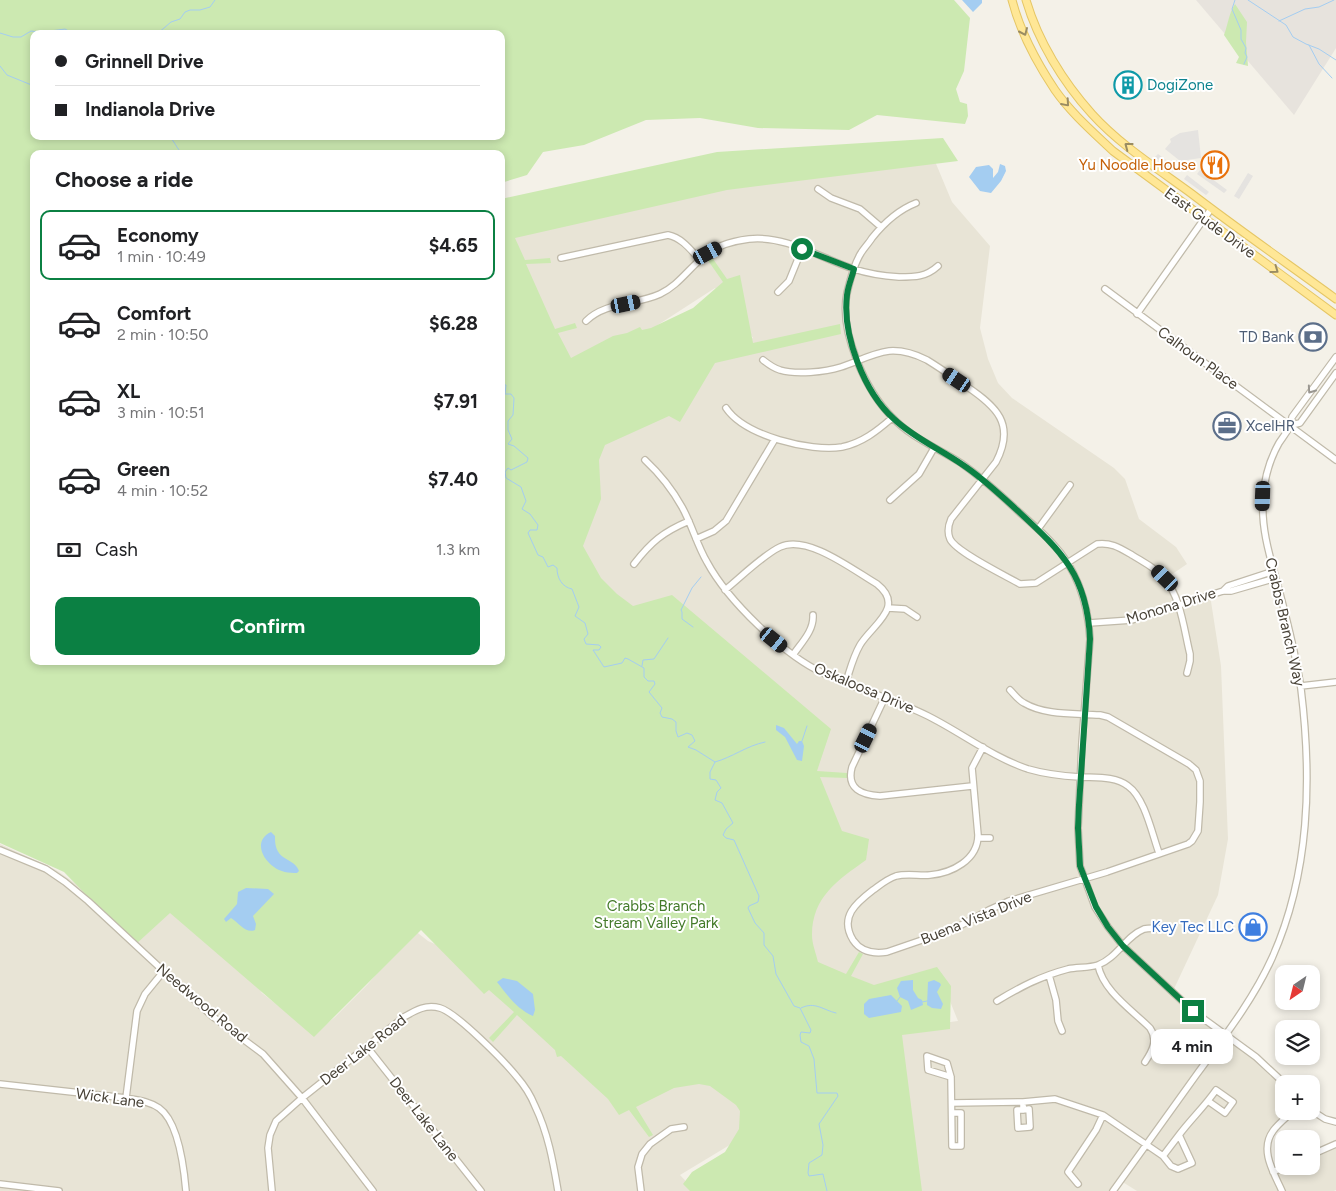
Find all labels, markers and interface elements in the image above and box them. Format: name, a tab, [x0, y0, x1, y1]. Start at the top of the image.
one-way arrow	[1018, 27, 1028, 36]
text: Grinnell Drive	[85, 50, 204, 73]
building icon: DogiZone	[1113, 70, 1143, 100]
place label: DogiZone	[1147, 76, 1213, 94]
text: Indianola Drive	[85, 98, 215, 121]
one-way arrow	[1061, 98, 1070, 107]
one-way arrow	[1125, 143, 1134, 151]
restaurant icon: Yu Noodle House	[1200, 150, 1230, 180]
place label: Yu Noodle House	[1079, 156, 1196, 174]
text: Choose a ride	[55, 166, 193, 193]
street label: East Gude Drive	[1161, 184, 1259, 262]
icon: car	[57, 223, 102, 268]
text: Economy	[117, 224, 199, 247]
text: $4.65	[429, 234, 478, 257]
route start	[791, 238, 813, 260]
car	[691, 239, 724, 267]
text: 1 min · 10:49	[117, 247, 206, 266]
one-way arrow	[1269, 264, 1279, 273]
car	[609, 294, 642, 314]
icon: car	[57, 301, 102, 346]
text: Comfort	[117, 302, 192, 325]
text: $6.28	[429, 312, 478, 335]
bank icon: TD Bank	[1298, 322, 1328, 352]
street label: Calhoun Place	[1154, 323, 1242, 393]
text: 2 min · 10:50	[117, 325, 209, 344]
place label: TD Bank	[1239, 328, 1295, 346]
car	[940, 365, 973, 395]
icon: car	[57, 379, 102, 424]
text: XL	[117, 380, 140, 403]
one-way arrow	[1308, 384, 1317, 394]
text: $7.91	[433, 390, 478, 413]
text: 3 min · 10:51	[117, 403, 205, 422]
office icon: XcelHR	[1212, 411, 1242, 441]
place label: XcelHR	[1246, 417, 1295, 435]
icon: car	[57, 457, 102, 502]
text: Green	[117, 458, 170, 481]
text: $7.40	[428, 468, 478, 491]
text: 4 min · 10:52	[117, 481, 208, 500]
car	[1254, 481, 1271, 511]
icon: cash	[55, 536, 83, 564]
text: Cash	[95, 538, 138, 561]
text: 1.3 km	[436, 540, 480, 559]
street label: Crabbs Branch Way	[1261, 556, 1309, 688]
car	[1149, 562, 1181, 594]
street label: Monona Drive	[1124, 584, 1218, 628]
button: Confirm	[55, 597, 480, 655]
car	[757, 625, 790, 655]
street label: Oskaloosa Drive	[811, 659, 917, 717]
car	[852, 721, 879, 755]
street label: Buena Vista Drive	[918, 888, 1034, 948]
park label: Crabbs Branch Stream Valley Park	[594, 897, 719, 932]
shop icon: Key Tec LLC	[1238, 912, 1268, 942]
place label: Key Tec LLC	[1152, 918, 1234, 936]
street label: Needwood Road	[153, 960, 251, 1046]
north arrow	[1275, 965, 1320, 1010]
map controls	[1275, 965, 1320, 1175]
route end	[1182, 1000, 1204, 1022]
street label: Deer Lake Road	[316, 1011, 410, 1089]
button: layers	[1275, 1020, 1320, 1065]
callout: 4 min	[1152, 1028, 1234, 1064]
text: 4 min	[1171, 1037, 1213, 1056]
street label: Deer Lake Lane	[386, 1073, 462, 1165]
button: +	[1275, 1075, 1320, 1120]
street label: Wick Lane	[75, 1084, 145, 1112]
button: −	[1275, 1130, 1320, 1175]

